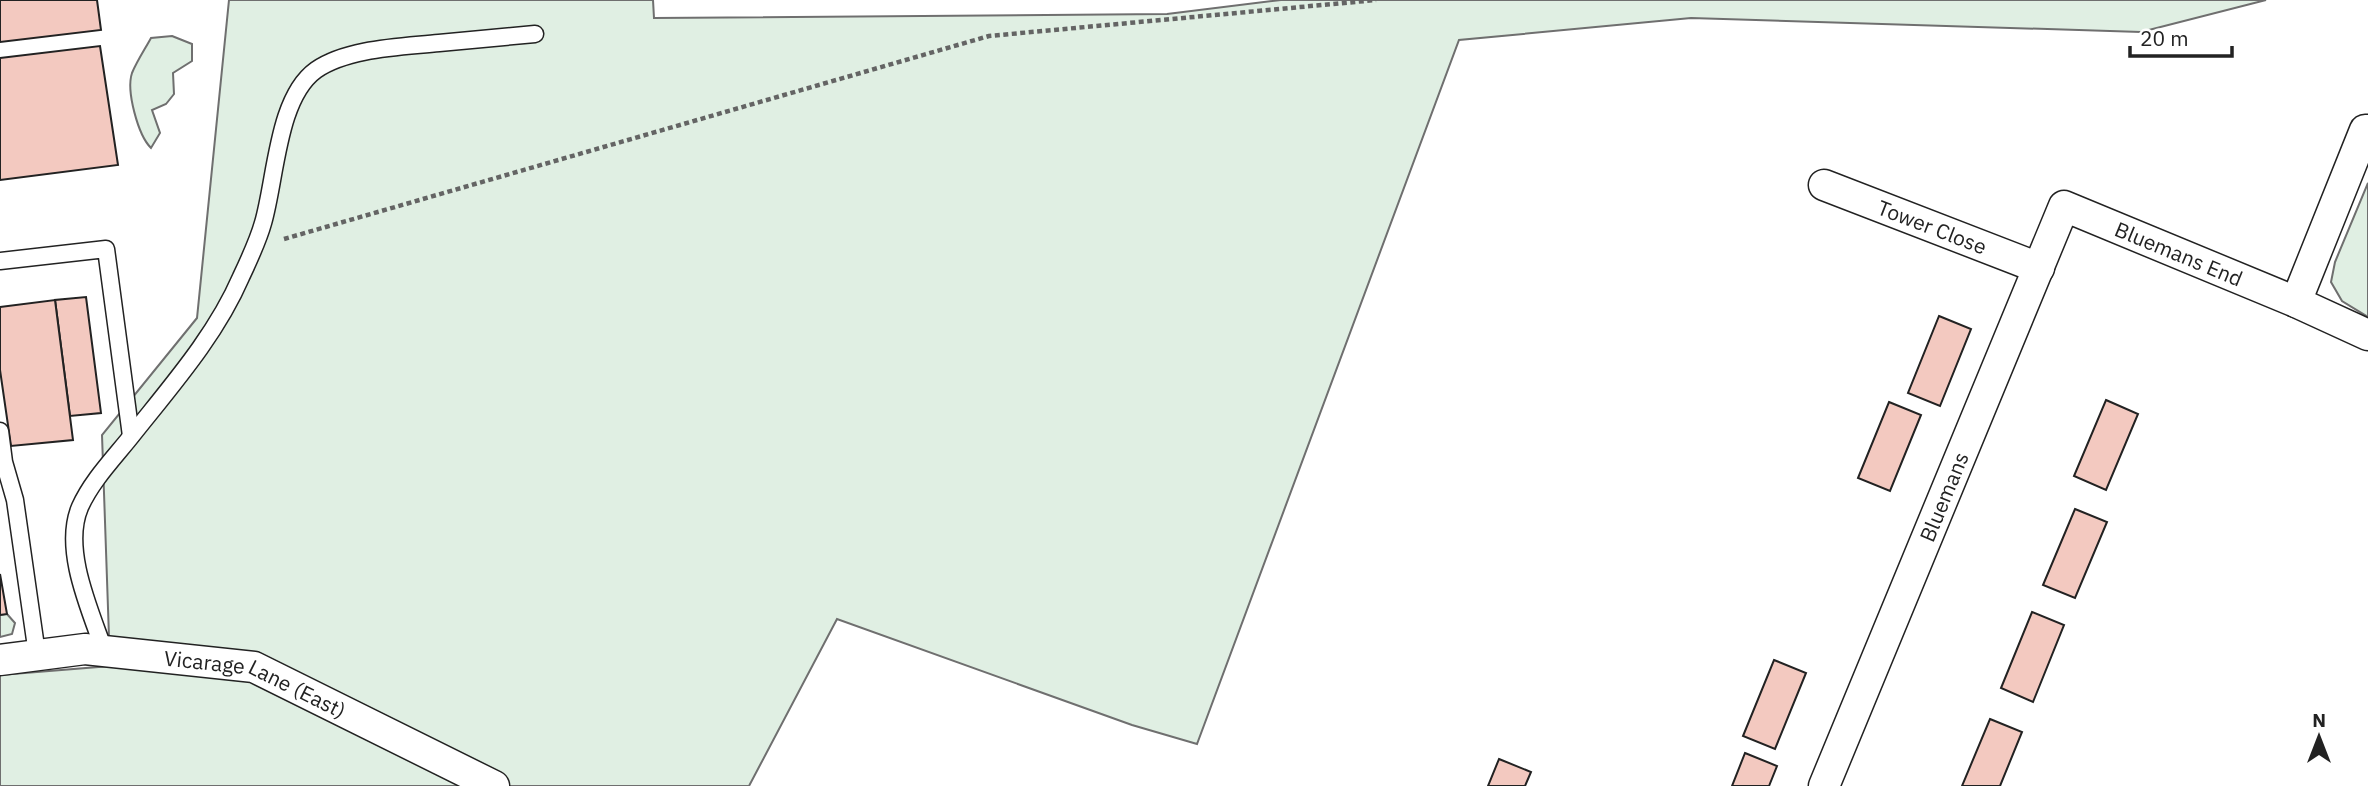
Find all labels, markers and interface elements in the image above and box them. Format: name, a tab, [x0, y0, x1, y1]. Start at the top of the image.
scale bar	[2130, 14, 2232, 58]
text: 20 m	[2140, 24, 2189, 52]
street label: Tower Close	[1874, 193, 1991, 261]
street label: Bluemans End	[2111, 215, 2247, 292]
street label: Bluemans	[1913, 448, 1975, 546]
street label: Vicarage Lane (East)	[163, 644, 351, 724]
north arrow	[2284, 702, 2354, 772]
text: N	[2312, 708, 2326, 732]

